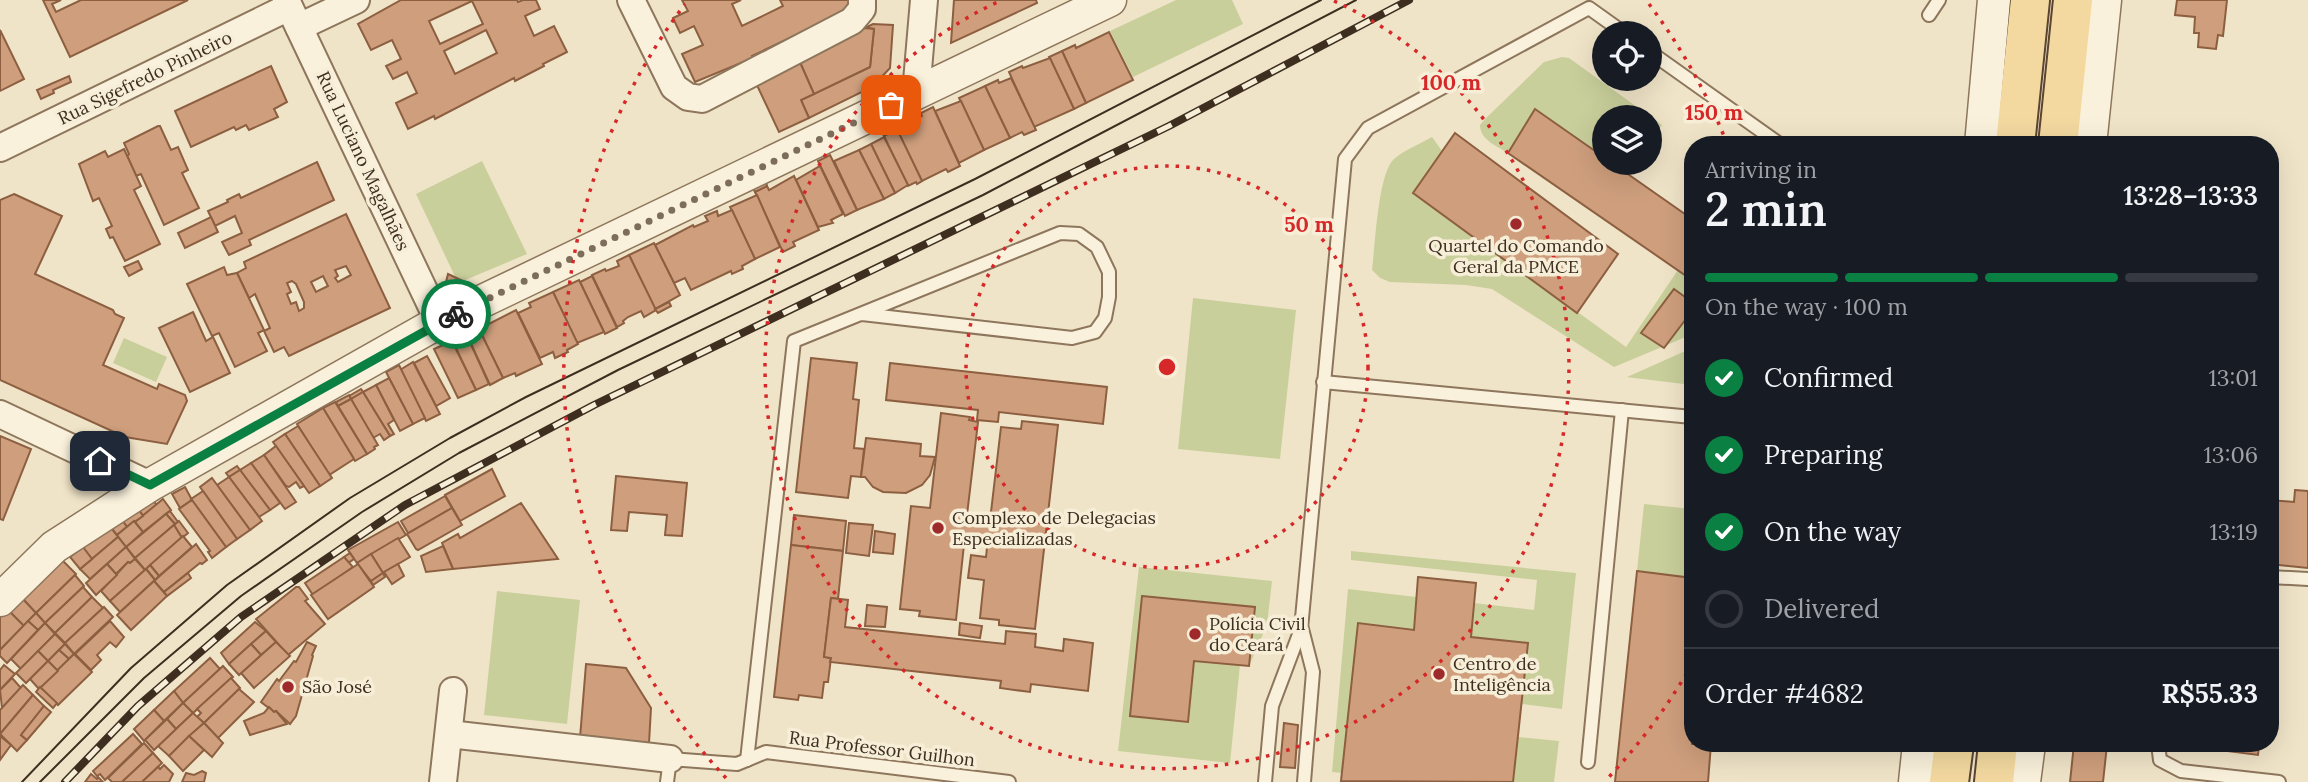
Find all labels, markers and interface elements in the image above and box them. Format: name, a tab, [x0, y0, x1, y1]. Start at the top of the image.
map controls	[1592, 21, 1662, 175]
button: locate	[1592, 21, 1662, 91]
street label: Rua Sigefredo Pinheiro	[54, 25, 236, 130]
street label: Rua Luciano Magalhães	[312, 67, 415, 254]
text: 100 m	[1421, 69, 1481, 96]
pin	[861, 75, 921, 135]
icon: bag	[872, 86, 910, 124]
text: 150 m	[1685, 99, 1743, 126]
button: layers	[1592, 105, 1662, 175]
text: Arriving in	[1705, 155, 1817, 184]
text: 13:28–13:33	[2123, 179, 2258, 212]
text: 2 min	[1705, 180, 1827, 239]
text: 50 m	[1284, 211, 1334, 238]
marker: Quartel do Comando Geral da PMCE	[1508, 216, 1524, 232]
place label: Quartel do Comando Geral da PMCE	[1428, 234, 1604, 278]
courier	[421, 279, 491, 349]
text: On the way · 100 m	[1705, 292, 1908, 321]
icon: bike	[437, 295, 475, 333]
centre of rings	[1155, 355, 1179, 379]
icon: check	[1705, 359, 1743, 397]
text: Confirmed	[1764, 361, 1893, 394]
text: 13:01	[2208, 363, 2258, 392]
pin	[70, 431, 130, 491]
icon: check	[1705, 436, 1743, 474]
text: Preparing	[1764, 438, 1883, 471]
text: 13:06	[2203, 440, 2258, 469]
icon: home	[81, 442, 119, 480]
place label: Complexo de Delegacias Especializadas	[952, 506, 1156, 550]
icon: check	[1705, 513, 1743, 551]
text: On the way	[1764, 515, 1901, 548]
text: 13:19	[2209, 517, 2258, 546]
marker: Complexo de Delegacias Especializadas	[930, 520, 946, 536]
text: Delivered	[1764, 592, 1880, 625]
place label: Polícia Civil do Ceará	[1209, 612, 1306, 656]
marker: Polícia Civil do Ceará	[1187, 626, 1203, 642]
place label: Centro de Inteligência	[1453, 652, 1551, 696]
marker: Centro de Inteligência	[1431, 666, 1447, 682]
place label: São José	[302, 675, 372, 698]
text: Order #4682	[1705, 677, 1864, 710]
text: R$55.33	[2162, 677, 2258, 710]
marker: São José	[280, 679, 296, 695]
street label: Rua Professor Guilhon	[788, 726, 976, 771]

